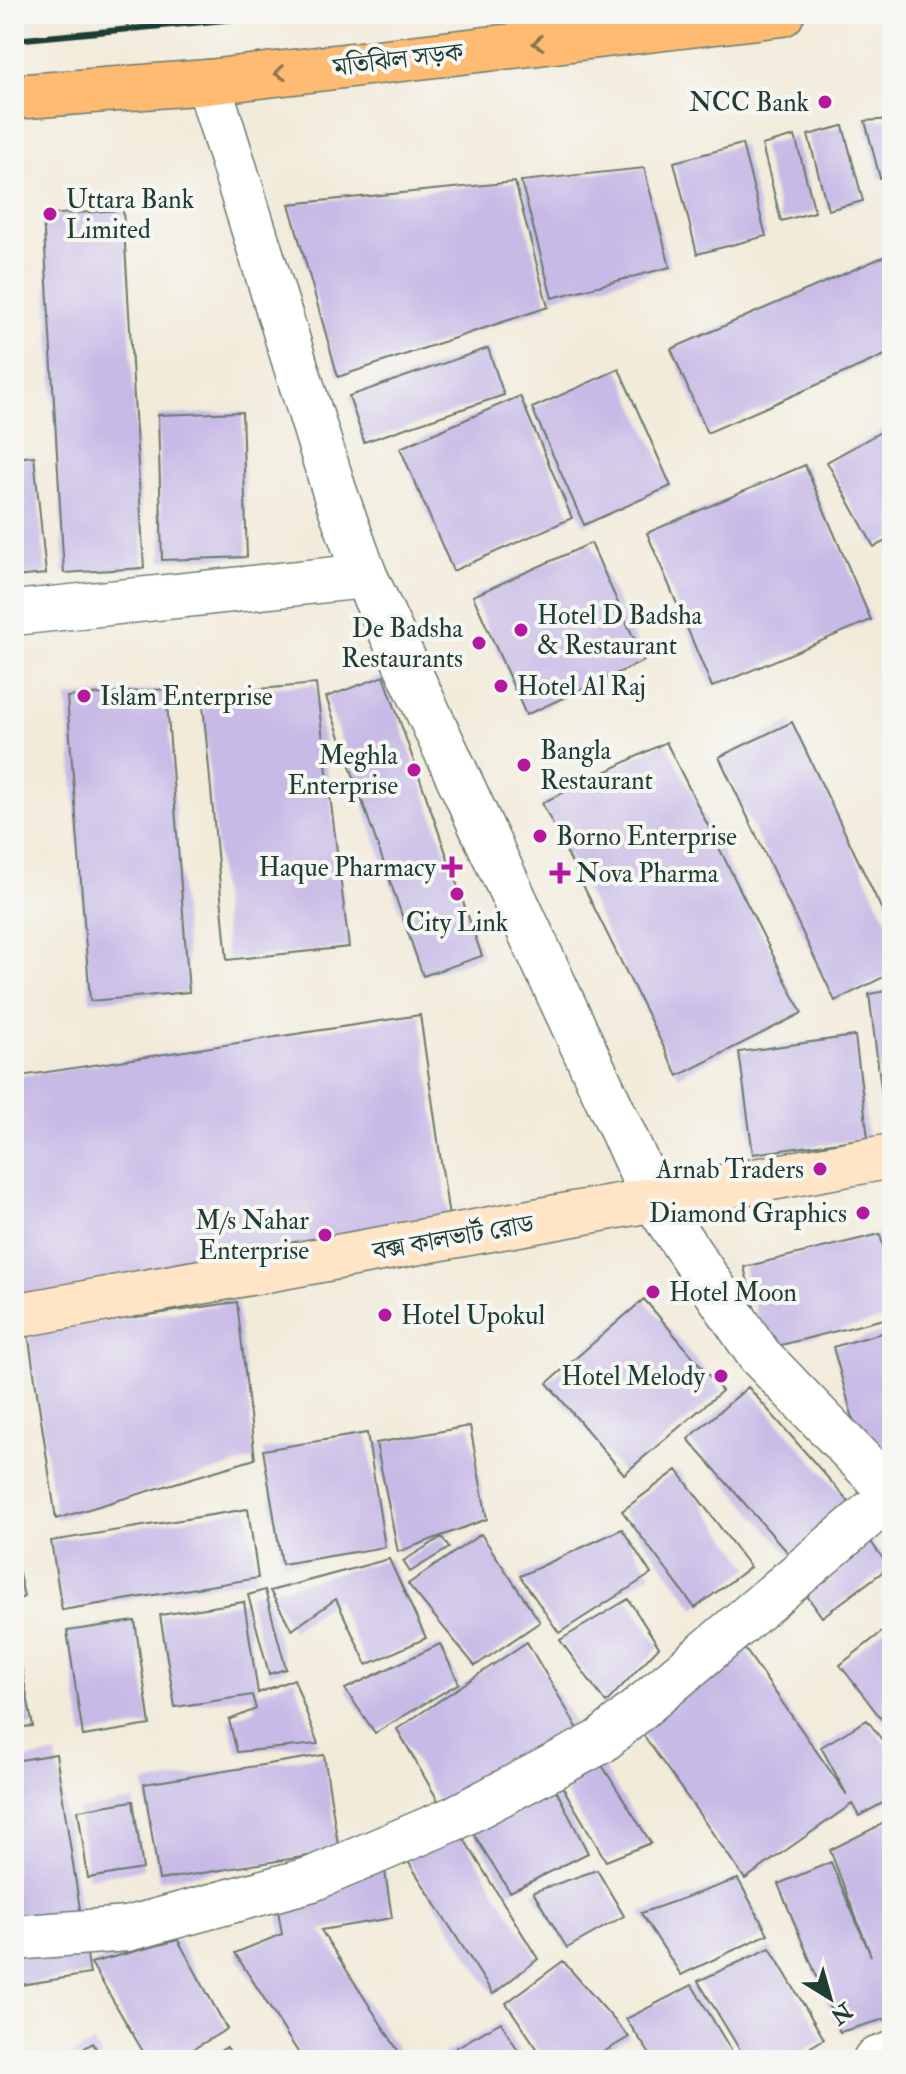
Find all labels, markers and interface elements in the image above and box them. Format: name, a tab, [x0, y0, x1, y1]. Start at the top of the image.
one-way arrow	[531, 34, 544, 51]
street label: মতিঝিল সড়ক	[330, 36, 467, 84]
one-way arrow	[273, 64, 287, 81]
place label: NCC Bank	[689, 87, 810, 119]
marker: NCC Bank	[816, 93, 834, 111]
place label: Uttara Bank Limited	[66, 184, 195, 246]
marker: Uttara Bank Limited	[41, 205, 59, 223]
place label: Hotel D Badsha & Restaurant	[537, 600, 703, 662]
place label: De Badsha Restaurants	[341, 613, 463, 675]
marker: Hotel D Badsha & Restaurant	[512, 621, 530, 639]
marker: De Badsha Restaurants	[470, 634, 488, 652]
place label: Hotel Al Raj	[517, 671, 646, 703]
marker: Hotel Al Raj	[492, 677, 510, 695]
place label: Islam Enterprise	[100, 681, 273, 714]
marker: Islam Enterprise	[75, 687, 93, 705]
place label: Bangla Restaurant	[540, 735, 653, 797]
place label: Meghla Enterprise	[288, 740, 398, 803]
marker: Bangla Restaurant	[515, 756, 533, 774]
marker: Meghla Enterprise	[405, 761, 423, 779]
place label: Borno Enterprise	[556, 821, 737, 854]
marker: Borno Enterprise	[531, 827, 549, 845]
place label: Haque Pharmacy	[259, 852, 437, 884]
marker: Haque Pharmacy	[443, 858, 461, 876]
place label: Nova Pharma	[576, 858, 719, 890]
marker: Nova Pharma	[551, 864, 569, 882]
marker: City Link	[448, 885, 466, 903]
place label: City Link	[406, 907, 509, 939]
place label: Arnab Traders	[655, 1154, 804, 1186]
marker: Arnab Traders	[811, 1160, 829, 1178]
place label: Diamond Graphics	[649, 1198, 847, 1231]
marker: Diamond Graphics	[854, 1204, 872, 1222]
place label: M/s Nahar Enterprise	[195, 1205, 309, 1268]
street label: বক্স কালভার্ট রোড	[369, 1207, 537, 1268]
marker: M/s Nahar Enterprise	[316, 1226, 334, 1244]
place label: Hotel Moon	[669, 1277, 797, 1309]
marker: Hotel Moon	[644, 1283, 662, 1301]
place label: Hotel Upokul	[401, 1300, 545, 1333]
marker: Hotel Upokul	[376, 1306, 394, 1324]
place label: Hotel Melody	[561, 1361, 706, 1393]
marker: Hotel Melody	[712, 1367, 730, 1385]
north arrow	[790, 1958, 870, 2038]
text: N	[825, 1995, 859, 2030]

